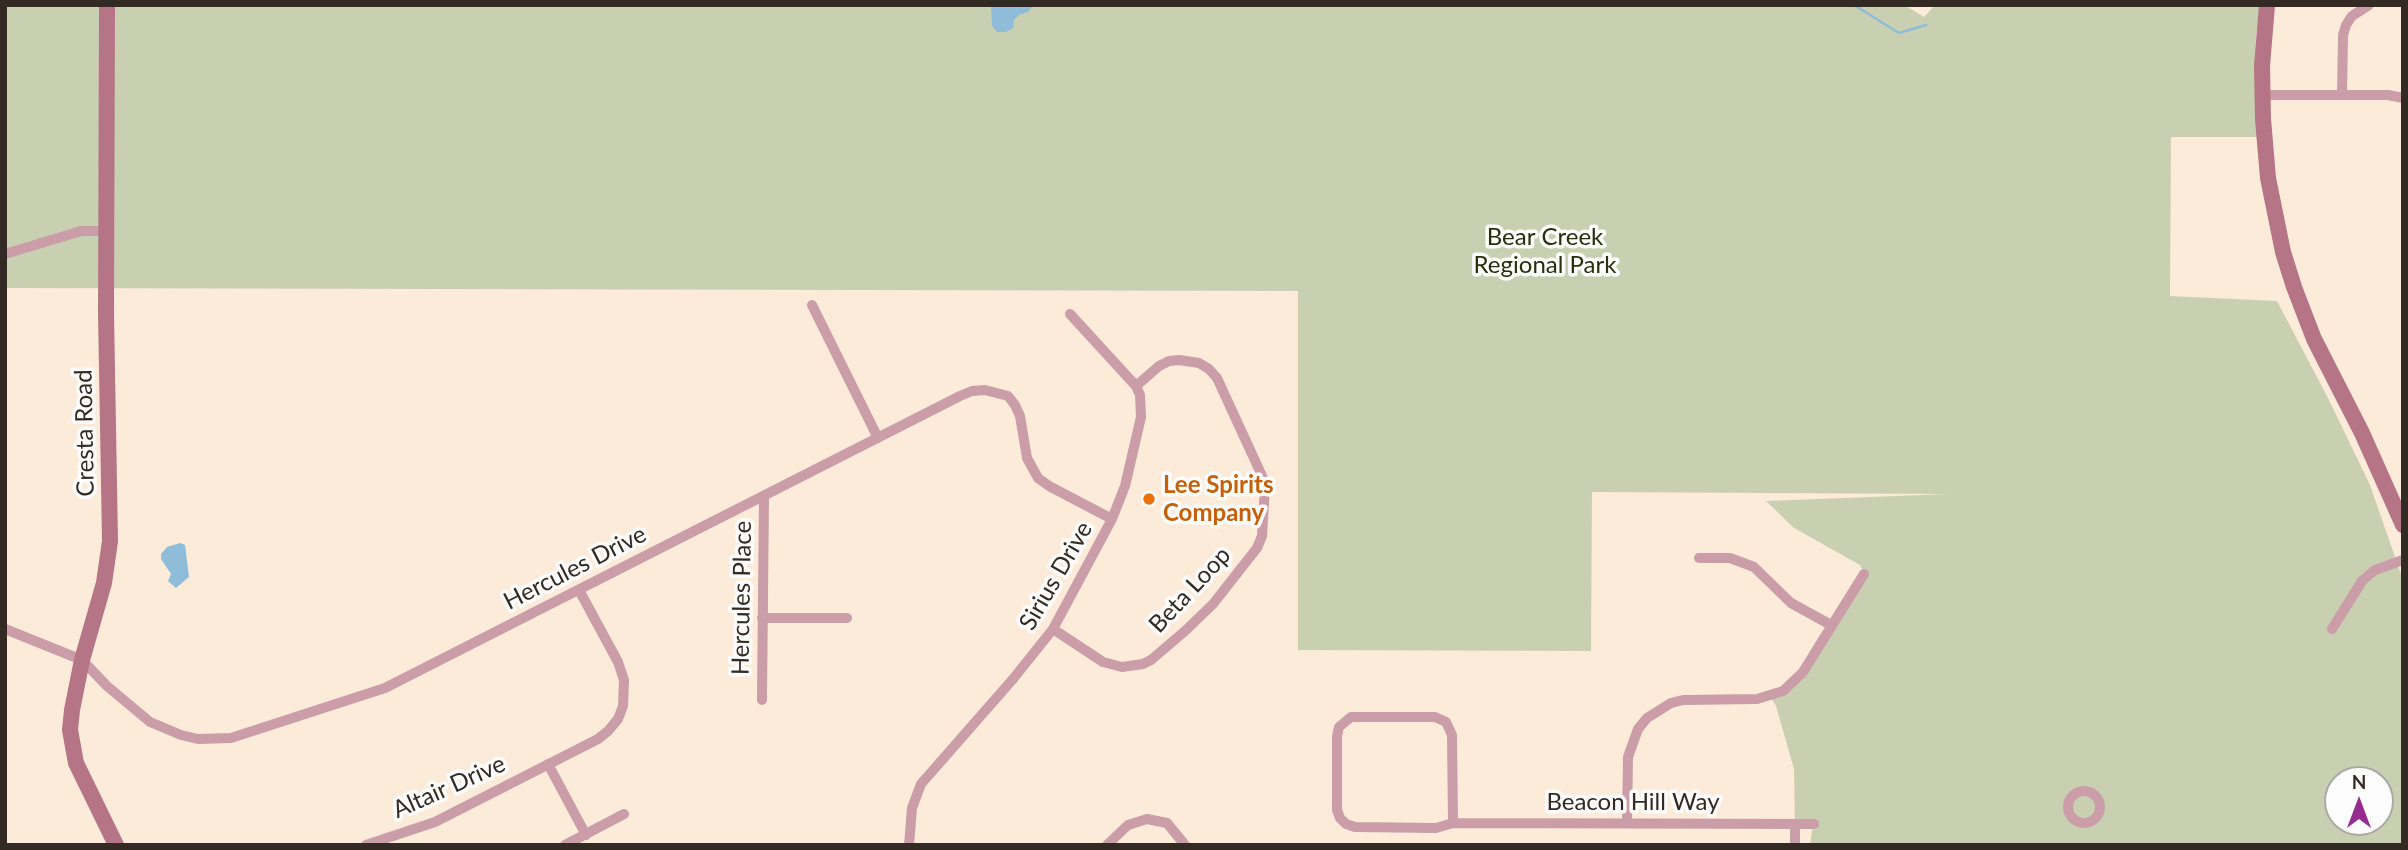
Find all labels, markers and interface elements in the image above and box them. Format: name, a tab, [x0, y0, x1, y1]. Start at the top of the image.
park label: Bear Creek Regional Park	[1474, 223, 1616, 279]
street label: Cresta Road	[69, 369, 101, 497]
place label: Lee Spirits Company	[1163, 471, 1273, 527]
marker: Lee Spirits Company	[1141, 491, 1157, 507]
street label: Sirius Drive	[1013, 517, 1099, 635]
street label: Hercules Drive	[499, 520, 651, 616]
street label: Hercules Place	[726, 521, 758, 675]
street label: Beta Loop	[1143, 541, 1237, 639]
street label: Altair Drive	[388, 749, 510, 825]
north arrow	[2324, 766, 2394, 836]
text: N	[2352, 770, 2366, 793]
street label: Beacon Hill Way	[1546, 788, 1720, 816]

